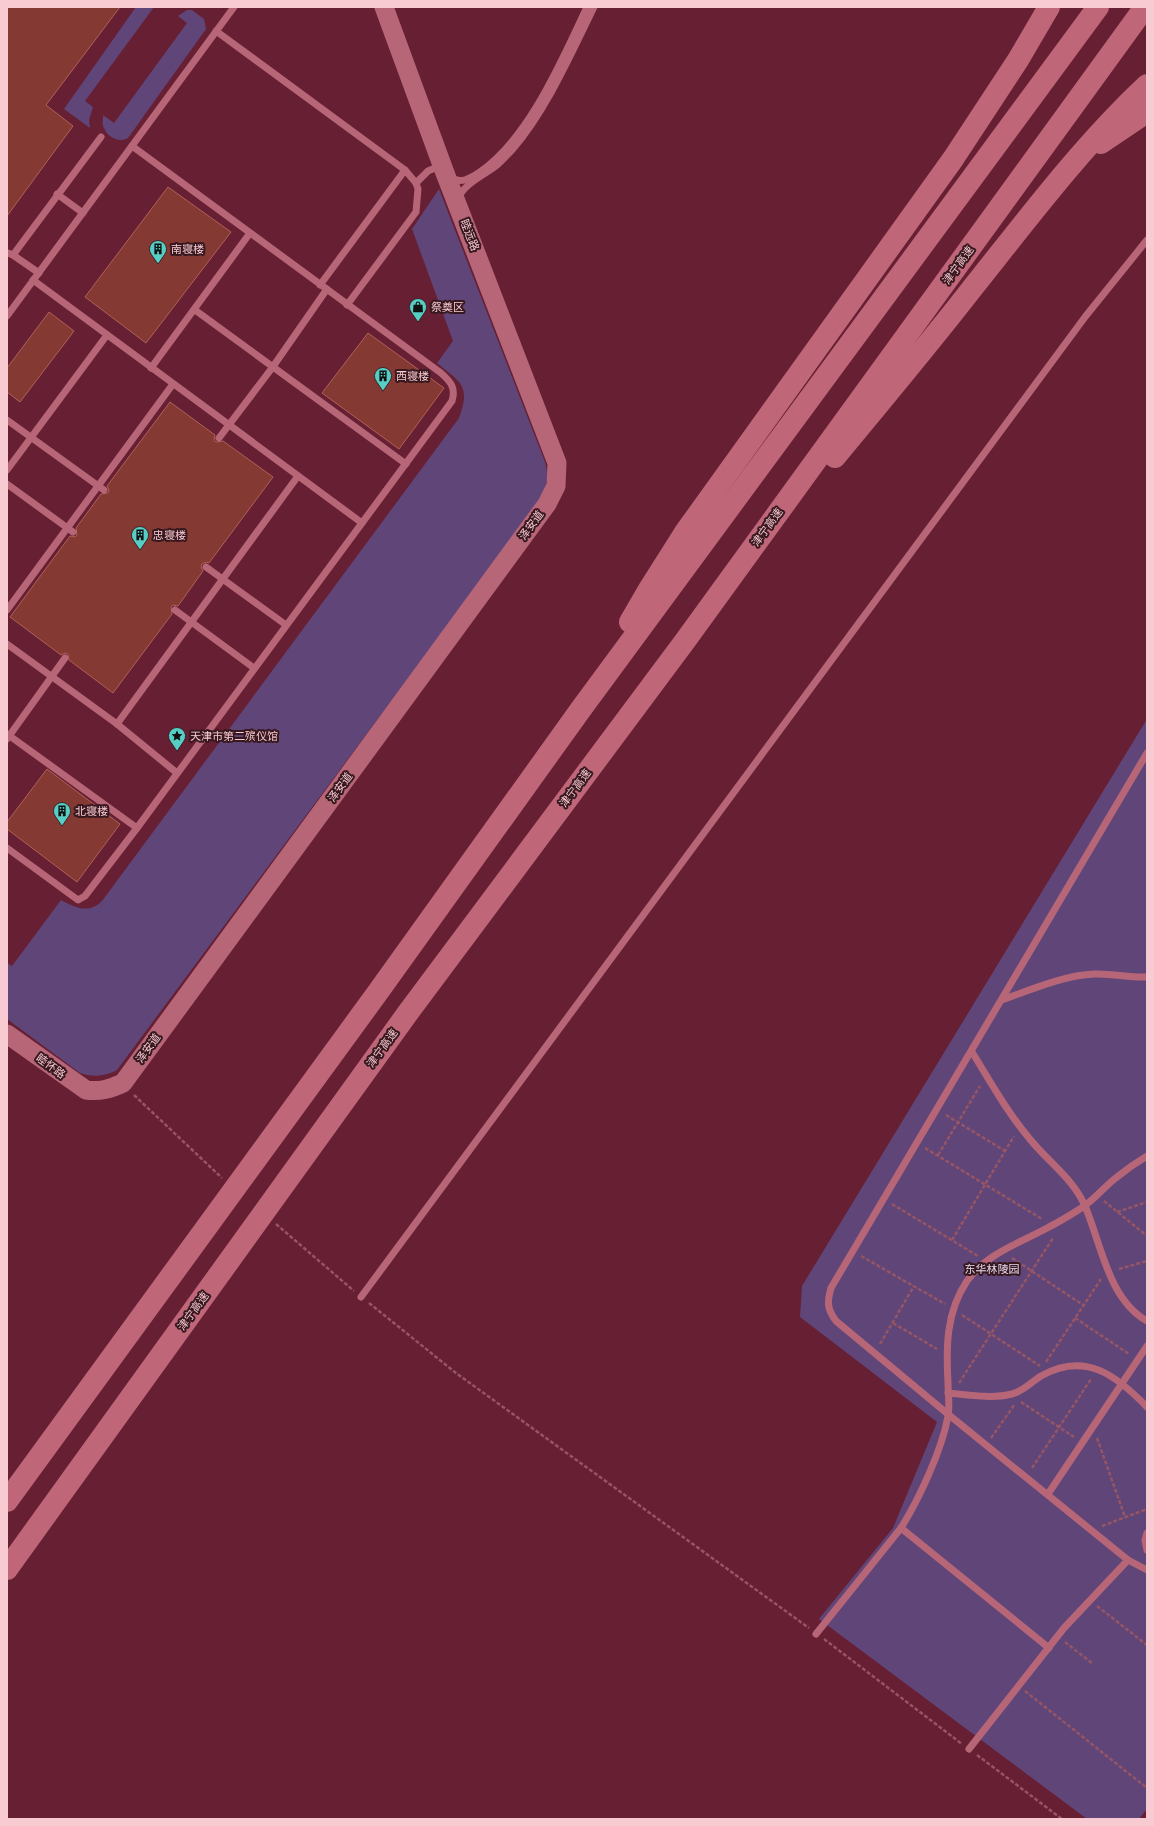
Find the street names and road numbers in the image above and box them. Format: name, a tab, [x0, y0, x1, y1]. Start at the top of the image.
street label: 睦远路	[458, 217, 482, 253]
street label: 津宁高速	[939, 243, 977, 287]
street label: 津宁高速	[748, 505, 786, 549]
street label: 泽安道	[516, 508, 546, 542]
street label: 津宁高速	[556, 766, 594, 810]
street label: 泽安道	[325, 770, 355, 804]
street label: 津宁高速	[363, 1026, 401, 1070]
street label: 泽安道	[133, 1031, 163, 1065]
street label: 睦怀路	[34, 1051, 68, 1081]
street label: 津宁高速	[174, 1289, 212, 1333]

